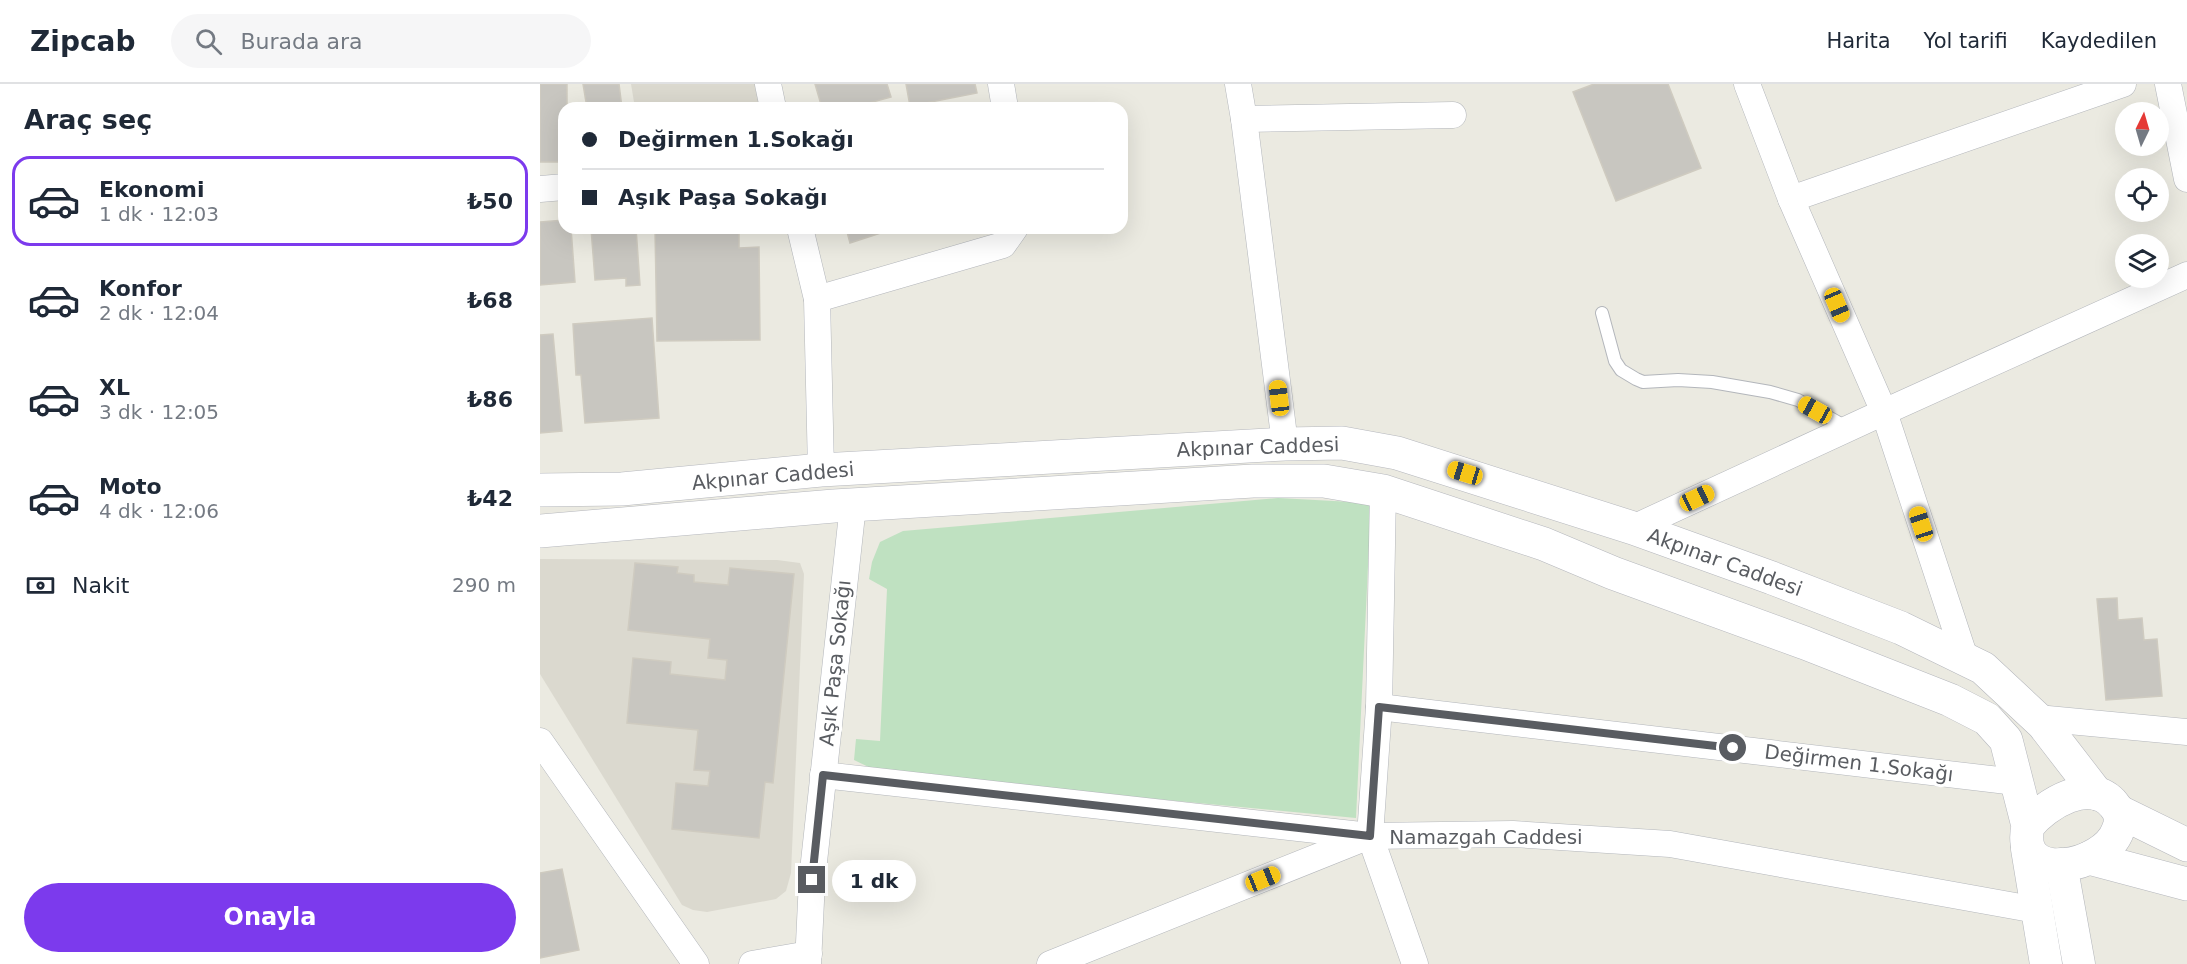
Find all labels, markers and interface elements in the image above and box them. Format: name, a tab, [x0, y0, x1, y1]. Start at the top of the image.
search box	[171, 14, 591, 68]
text: Zipcab	[30, 25, 135, 58]
icon: search	[192, 25, 225, 58]
text: Burada ara	[240, 29, 363, 54]
text: Harita	[1826, 29, 1891, 53]
text: Yol tarifi	[1924, 29, 2008, 53]
text: Kaydedilen	[2041, 29, 2157, 53]
north arrow	[2115, 102, 2169, 156]
map controls	[2115, 102, 2169, 288]
text: Araç seç	[24, 104, 152, 135]
text: Değirmen 1.Sokağı	[618, 127, 854, 152]
button: locate	[2115, 168, 2169, 222]
icon: car	[27, 174, 81, 228]
text: Ekonomi	[99, 177, 204, 202]
text: Aşık Paşa Sokağı	[618, 185, 828, 210]
text: ₺50	[467, 189, 513, 214]
text: 1 dk · 12:03	[99, 202, 219, 226]
button: layers	[2115, 234, 2169, 288]
icon: car	[27, 273, 81, 327]
text: Konfor	[99, 276, 182, 301]
car	[1822, 285, 1852, 325]
text: ₺68	[467, 288, 513, 313]
text: 2 dk · 12:04	[99, 301, 219, 325]
icon: car	[27, 372, 81, 426]
text: XL	[99, 375, 130, 400]
car	[1268, 379, 1290, 417]
text: ₺86	[467, 387, 513, 412]
car	[1795, 393, 1835, 427]
text: 3 dk · 12:05	[99, 400, 219, 424]
street label: Akpınar Caddesi	[1176, 432, 1340, 462]
street label: Akpınar Caddesi	[691, 457, 855, 495]
car	[1445, 459, 1485, 487]
icon: car	[27, 471, 81, 525]
text: Moto	[99, 474, 162, 499]
car	[1677, 482, 1717, 514]
text: ₺42	[467, 486, 513, 511]
text: 4 dk · 12:06	[99, 499, 219, 523]
car	[1907, 504, 1935, 544]
street label: Akpınar Caddesi	[1644, 523, 1806, 601]
icon: cash	[24, 569, 57, 602]
text: Nakit	[72, 573, 129, 598]
text: 290 m	[452, 573, 516, 597]
street label: Aşık Paşa Sokağı	[814, 579, 856, 747]
route start	[1719, 734, 1746, 761]
street label: Değirmen 1.Sokağı	[1763, 739, 1955, 787]
street label: Namazgah Caddesi	[1389, 825, 1583, 849]
callout: 1 dk	[833, 859, 917, 901]
car	[1243, 864, 1283, 894]
route end	[798, 866, 825, 893]
text: 1 dk	[850, 869, 898, 893]
button: Onayla	[24, 883, 516, 952]

